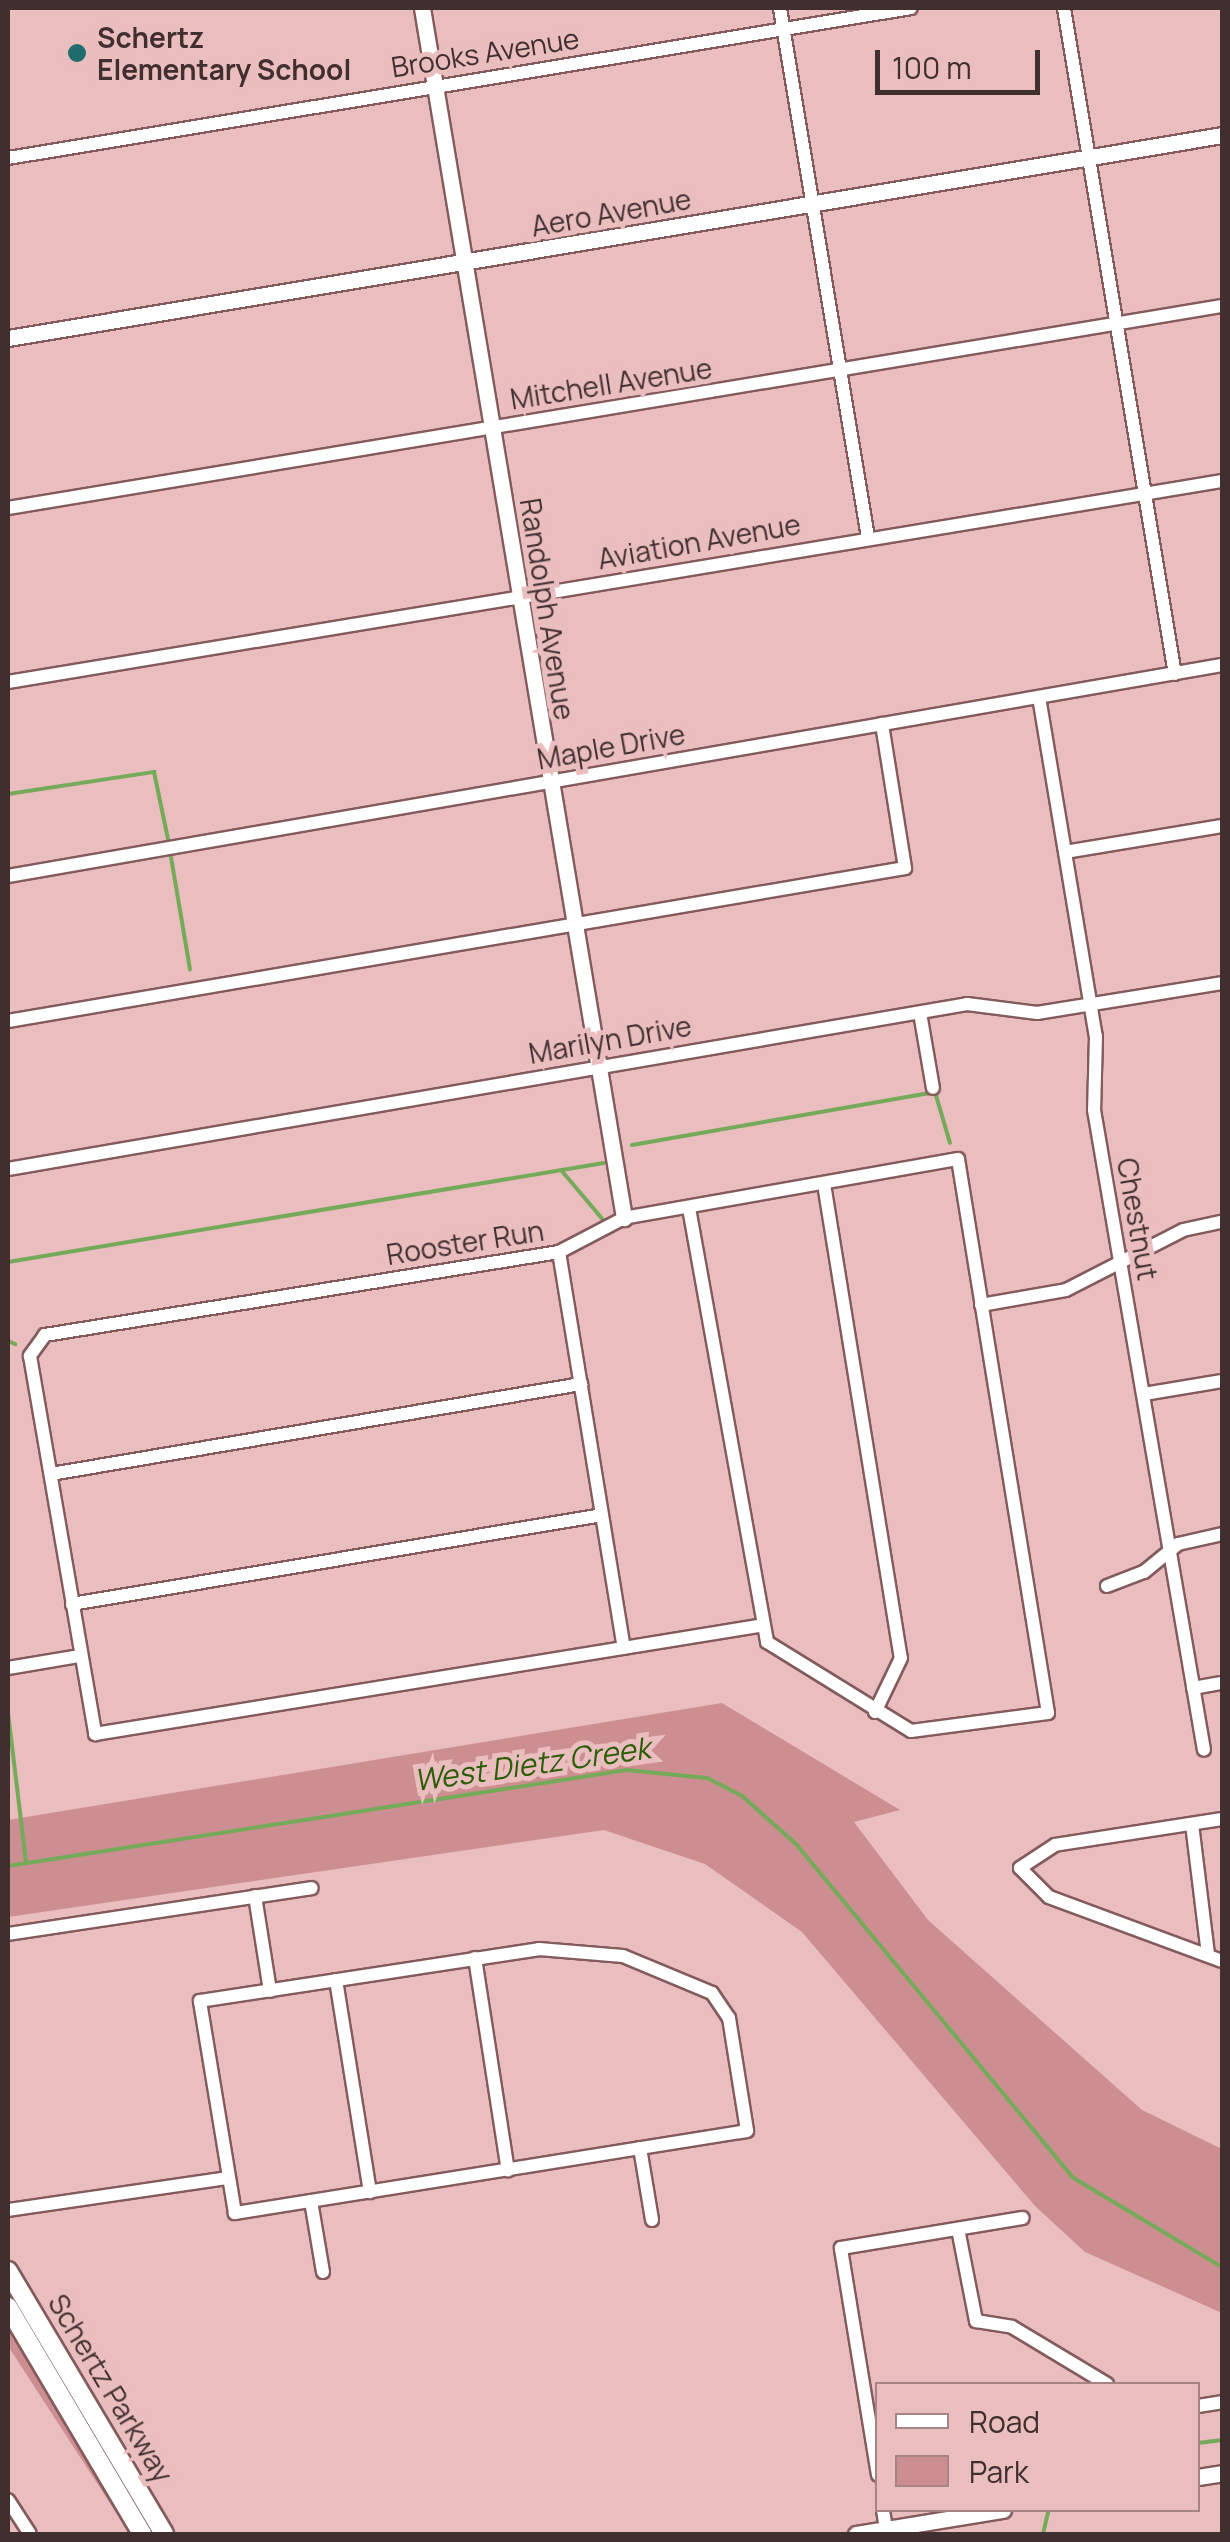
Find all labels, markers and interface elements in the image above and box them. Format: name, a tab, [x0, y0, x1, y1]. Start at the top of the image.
place label: Schertz Elementary School	[97, 20, 351, 86]
street label: Brooks Avenue	[389, 21, 581, 83]
scale bar	[880, 30, 1045, 92]
marker: Schertz Elementary School	[66, 42, 88, 64]
text: 100 m	[892, 47, 972, 88]
street label: Aero Avenue	[528, 181, 694, 243]
street label: Mitchell Avenue	[508, 350, 714, 416]
street label: Randolph Avenue	[514, 496, 582, 722]
street label: Aviation Avenue	[595, 507, 803, 575]
street label: Maple Drive	[534, 716, 688, 776]
street label: Marilyn Drive	[526, 1008, 694, 1070]
street label: Chestnut	[1111, 1155, 1165, 1283]
street label: Rooster Run	[384, 1213, 546, 1271]
water label: West Dietz Creek	[412, 1730, 652, 1798]
street label: Schertz Parkway	[42, 2288, 180, 2488]
legend	[875, 2382, 1200, 2512]
text: Road	[969, 2401, 1040, 2442]
text: Park	[969, 2451, 1029, 2492]

